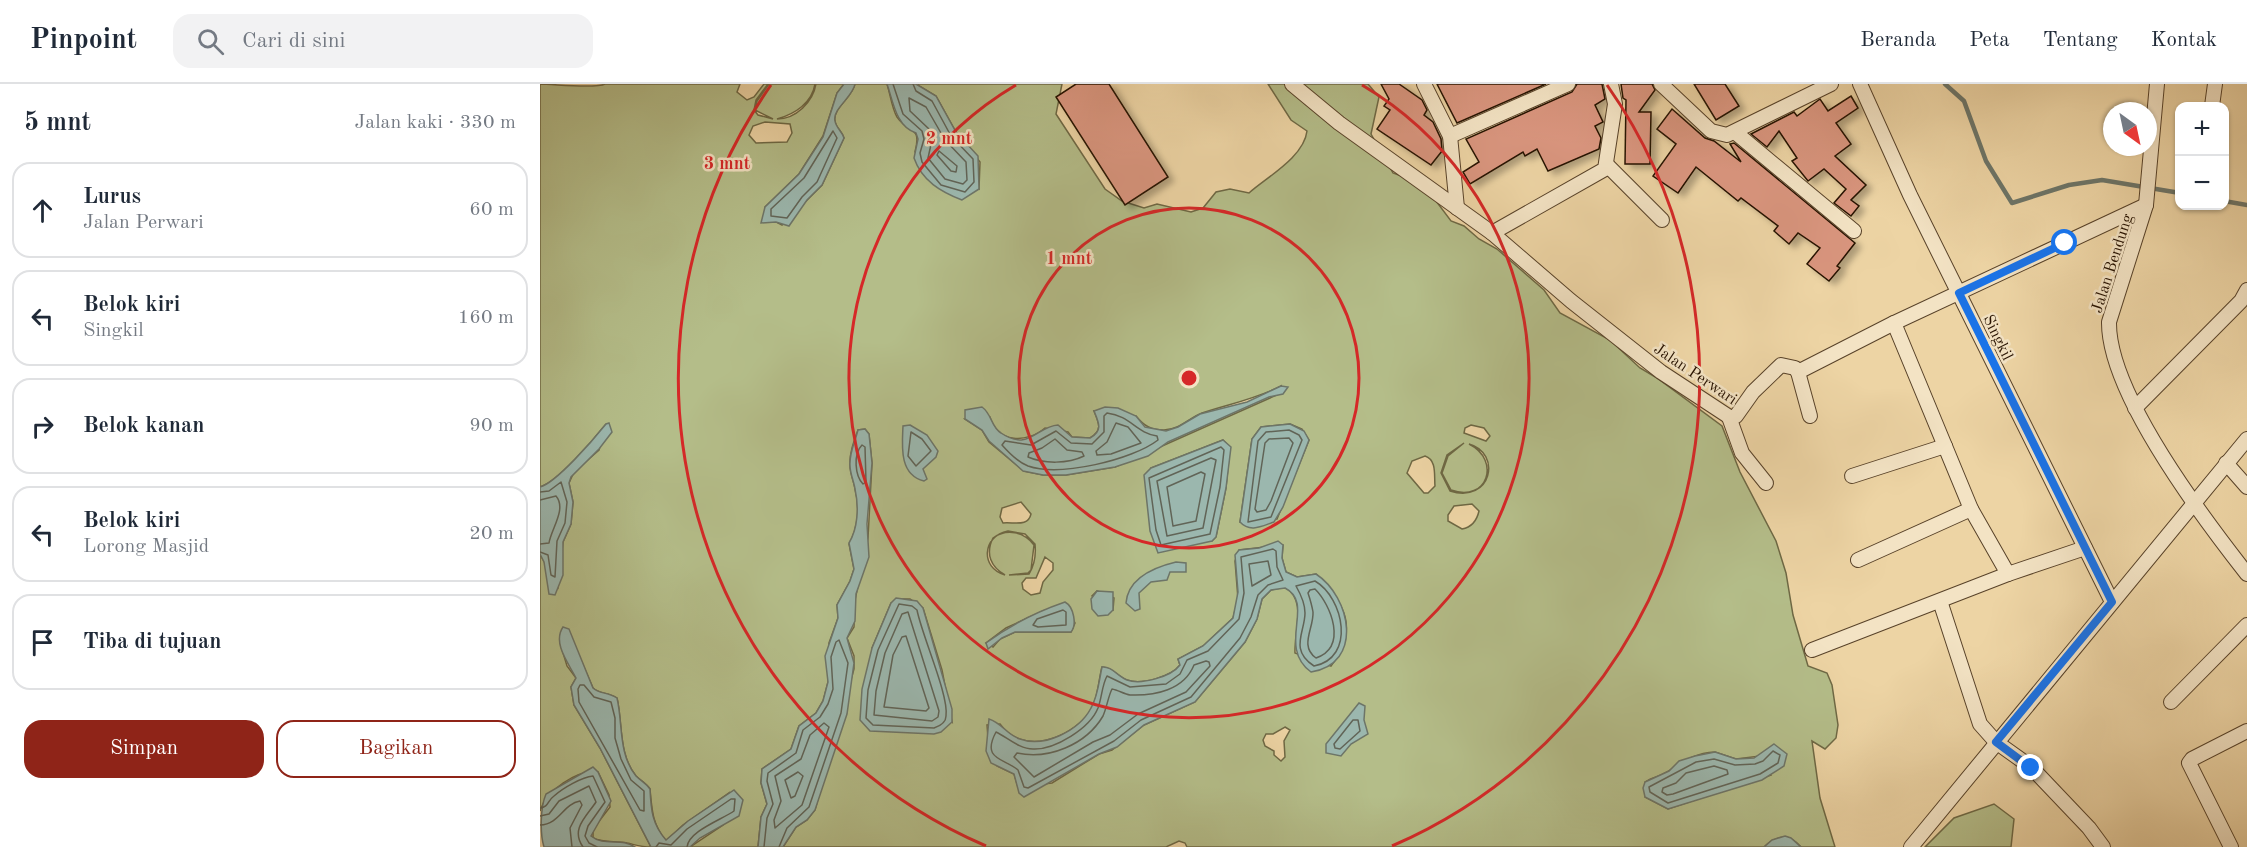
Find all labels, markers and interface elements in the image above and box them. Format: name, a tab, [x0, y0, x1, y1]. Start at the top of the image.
search box	[173, 14, 593, 68]
icon: search	[194, 25, 227, 58]
text: Pinpoint	[30, 27, 137, 55]
text: Cari di sini	[242, 30, 346, 52]
text: Beranda	[1860, 30, 1936, 51]
text: Peta	[1969, 30, 2010, 51]
text: Tentang	[2043, 30, 2118, 51]
text: Kontak	[2151, 30, 2217, 51]
north arrow	[2103, 102, 2157, 156]
map controls	[2175, 102, 2229, 210]
button: +	[2175, 102, 2229, 156]
text: 5 mnt	[24, 110, 91, 136]
text: Jalan kaki · 330 m	[354, 113, 516, 133]
text: 2 mnt	[926, 130, 973, 148]
text: 3 mnt	[704, 155, 751, 173]
button: −	[2175, 156, 2229, 210]
text: Lurus	[83, 186, 141, 208]
icon: ahead	[26, 194, 59, 227]
text: 60 m	[469, 200, 514, 220]
street label: Jalan Bendung	[2089, 212, 2137, 315]
text: Jalan Perwari	[83, 213, 204, 233]
route start	[2051, 229, 2077, 255]
text: 1 mnt	[1046, 250, 1093, 268]
text: Belok kiri	[83, 294, 180, 316]
icon: left	[26, 302, 59, 335]
text: 160 m	[458, 308, 514, 328]
street label: Singkil	[1979, 313, 2015, 363]
text: Singkil	[83, 321, 144, 341]
street label: Jalan Perwari	[1650, 341, 1739, 408]
centre of rings	[1179, 368, 1199, 388]
icon: right	[26, 410, 59, 443]
text: Belok kanan	[83, 415, 205, 437]
text: 90 m	[469, 416, 514, 436]
text: Belok kiri	[83, 510, 180, 532]
icon: left	[26, 518, 59, 551]
text: 20 m	[469, 524, 514, 544]
text: Lorong Masjid	[83, 537, 209, 557]
icon: arrive	[26, 626, 59, 659]
text: Tiba di tujuan	[83, 631, 221, 653]
button: Simpan	[24, 720, 264, 778]
button: Bagikan	[276, 720, 516, 778]
route end	[2017, 754, 2043, 780]

